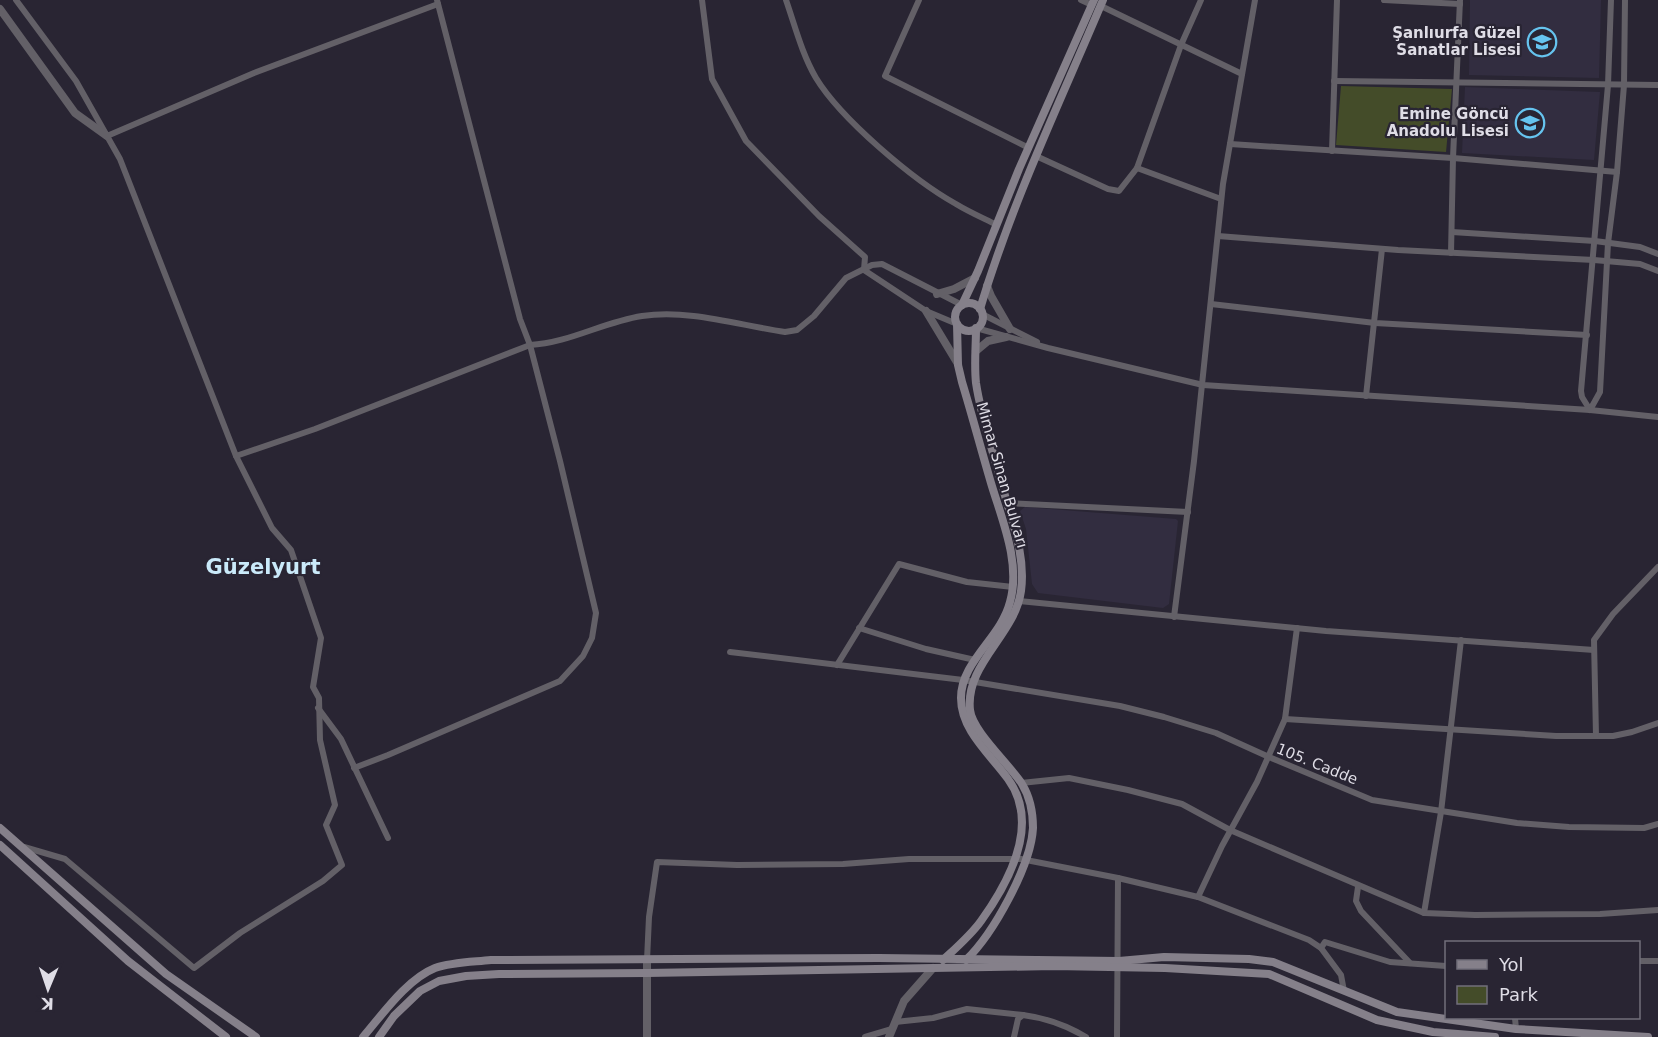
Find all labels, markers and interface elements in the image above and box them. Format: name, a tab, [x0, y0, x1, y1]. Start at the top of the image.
place label: Şanlıurfa Güzel Sanatlar Lisesi	[1392, 24, 1521, 59]
school or university icon: Şanlıurfa Güzel Sanatlar Lisesi	[1526, 26, 1558, 58]
place label: Emine Göncü Anadolu Lisesi	[1387, 105, 1509, 140]
school or university icon: Emine Göncü Anadolu Lisesi	[1514, 107, 1546, 139]
street label: Mimar Sinan Bulvarı	[973, 400, 1031, 550]
district label: Güzelyurt	[206, 555, 320, 579]
street label: 105. Cadde	[1274, 740, 1360, 788]
legend	[1445, 941, 1640, 1019]
text: Yol	[1498, 954, 1524, 975]
north arrow	[18, 959, 78, 1019]
text: Park	[1499, 984, 1538, 1005]
text: K	[40, 994, 54, 1013]

